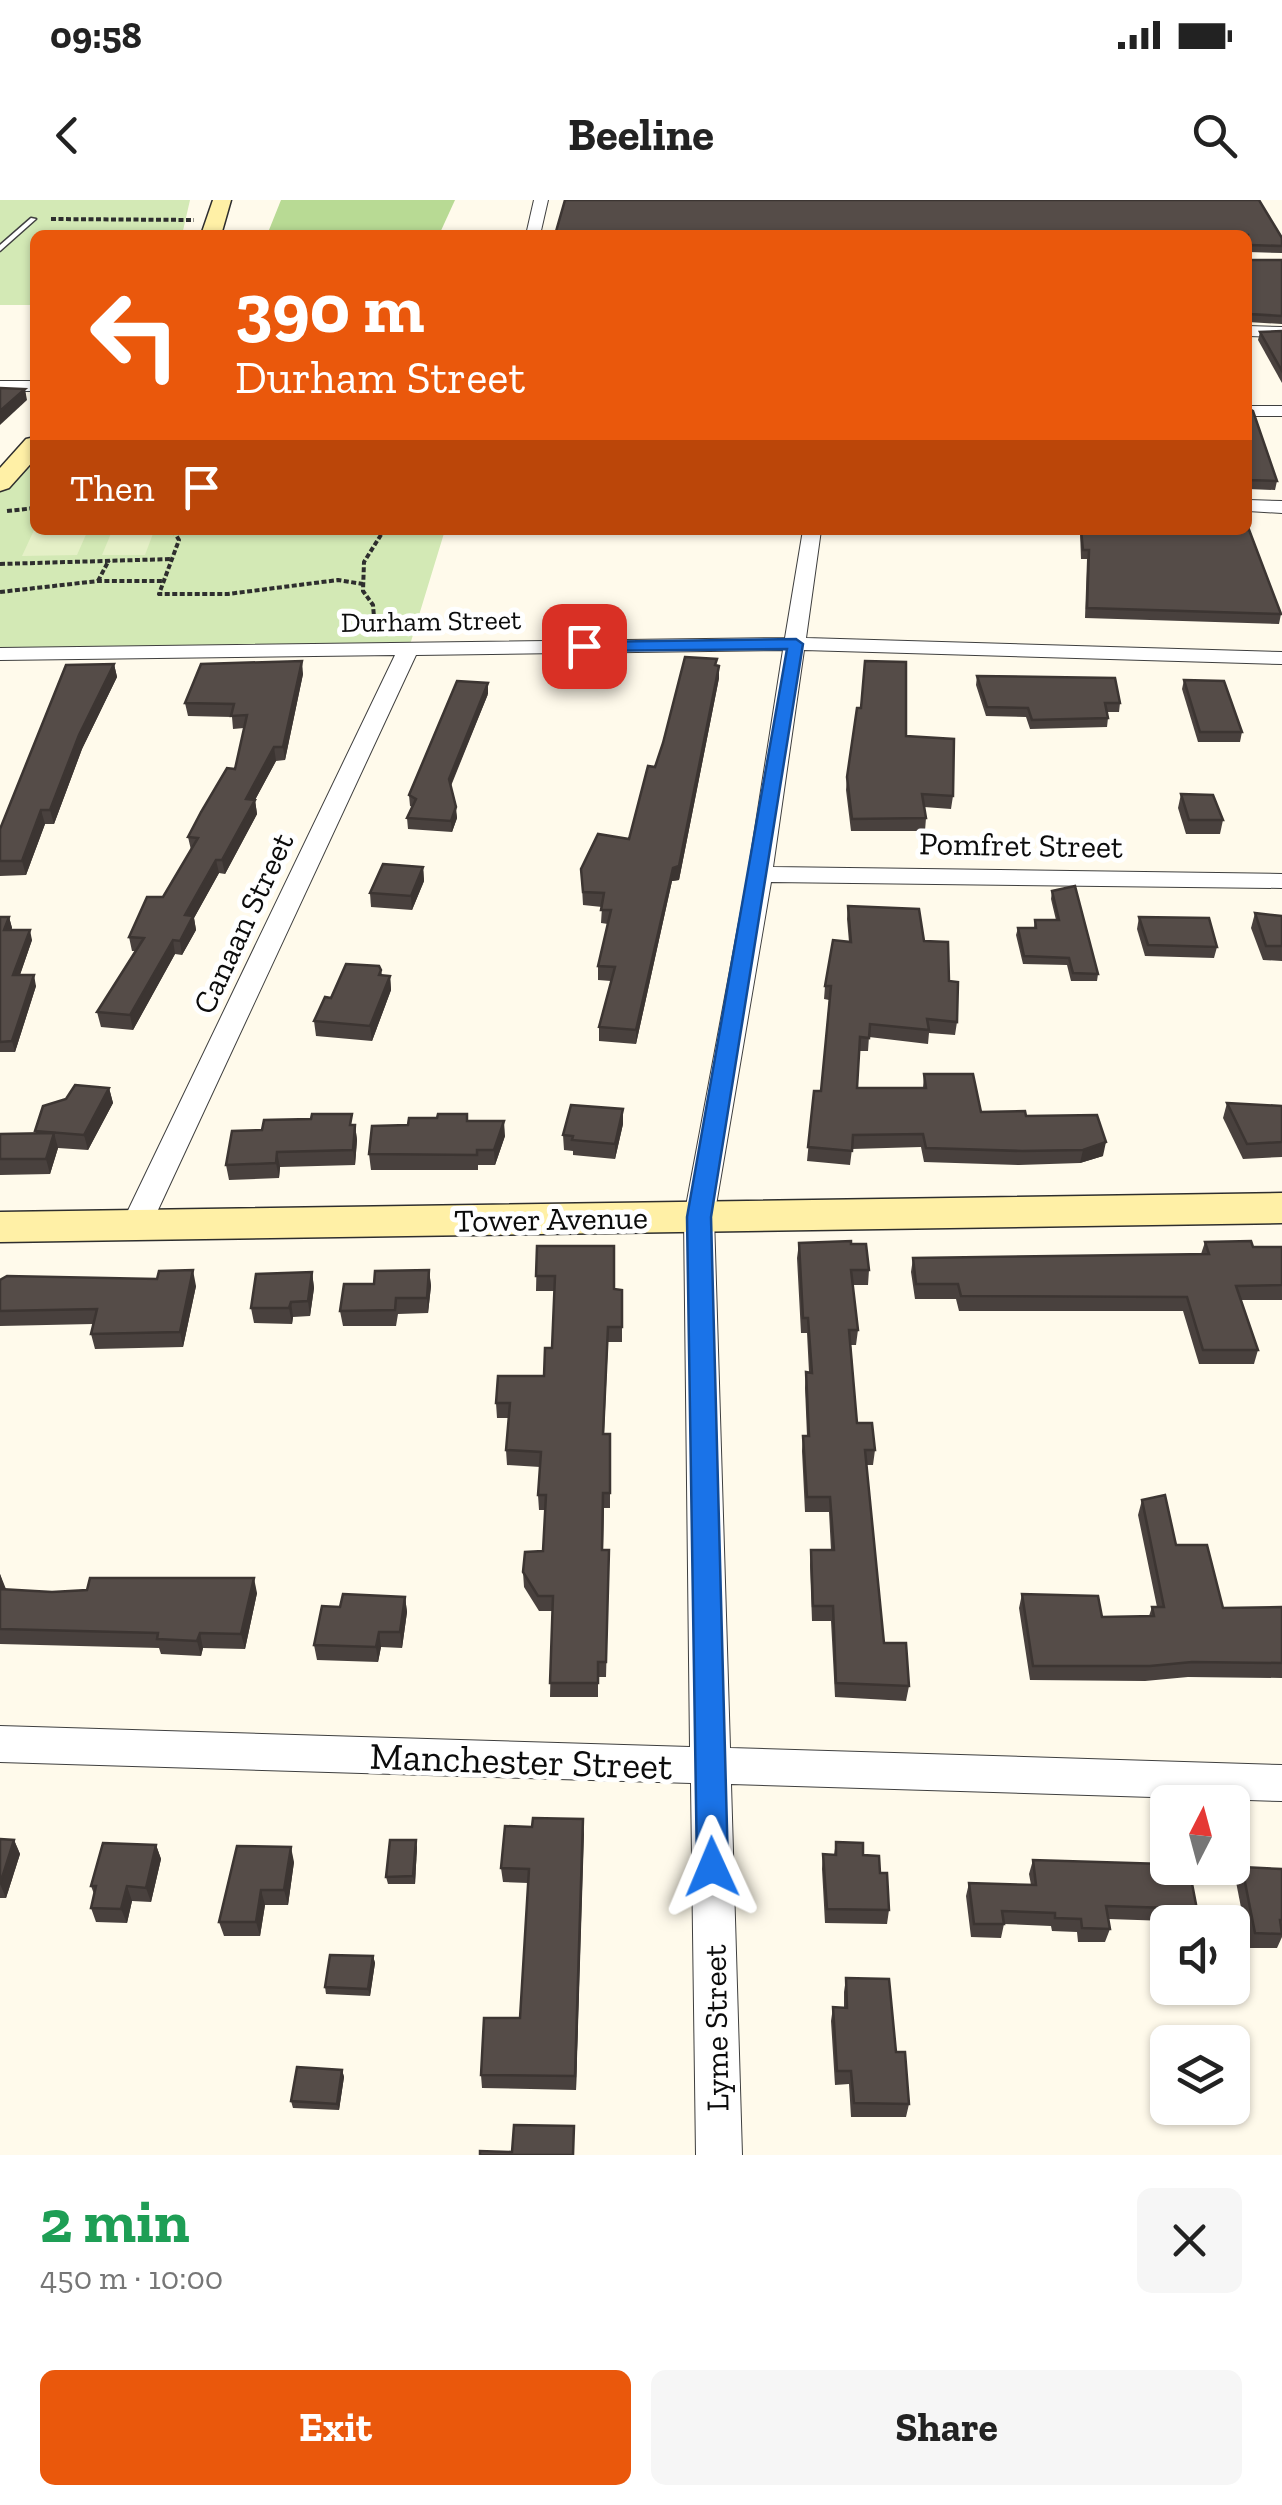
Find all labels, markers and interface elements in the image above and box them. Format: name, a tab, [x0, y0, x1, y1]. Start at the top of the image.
text: 09:58	[50, 12, 142, 58]
icon: back	[40, 108, 95, 163]
text: Beeline	[568, 108, 714, 162]
icon: search	[1187, 108, 1242, 163]
text: 390 m	[235, 266, 425, 350]
icon: left	[70, 270, 200, 400]
text: Durham Street	[235, 351, 525, 405]
icon: arrive	[174, 460, 229, 515]
text: Then	[70, 465, 154, 511]
street label: Durham Street	[340, 603, 522, 639]
pin	[542, 604, 627, 689]
icon: arrive	[557, 619, 612, 674]
street label: Pomfret Street	[919, 824, 1123, 866]
street label: Canaan Street	[185, 826, 302, 1020]
street label: Tower Avenue	[454, 1198, 648, 1240]
street label: Manchester Street	[369, 1733, 673, 1789]
north arrow	[1150, 1785, 1250, 1885]
map controls	[1150, 1785, 1250, 2125]
position arrow	[660, 1815, 764, 1919]
button: sound	[1150, 1905, 1250, 2005]
street label: Lyme Street	[696, 1944, 736, 2112]
button: layers	[1150, 2025, 1250, 2125]
text: 2 min	[40, 2185, 190, 2257]
button: close	[1137, 2188, 1242, 2293]
text: 450 m · 10:00	[40, 2259, 223, 2297]
button: Exit	[40, 2370, 631, 2485]
button: Share	[651, 2370, 1242, 2485]

